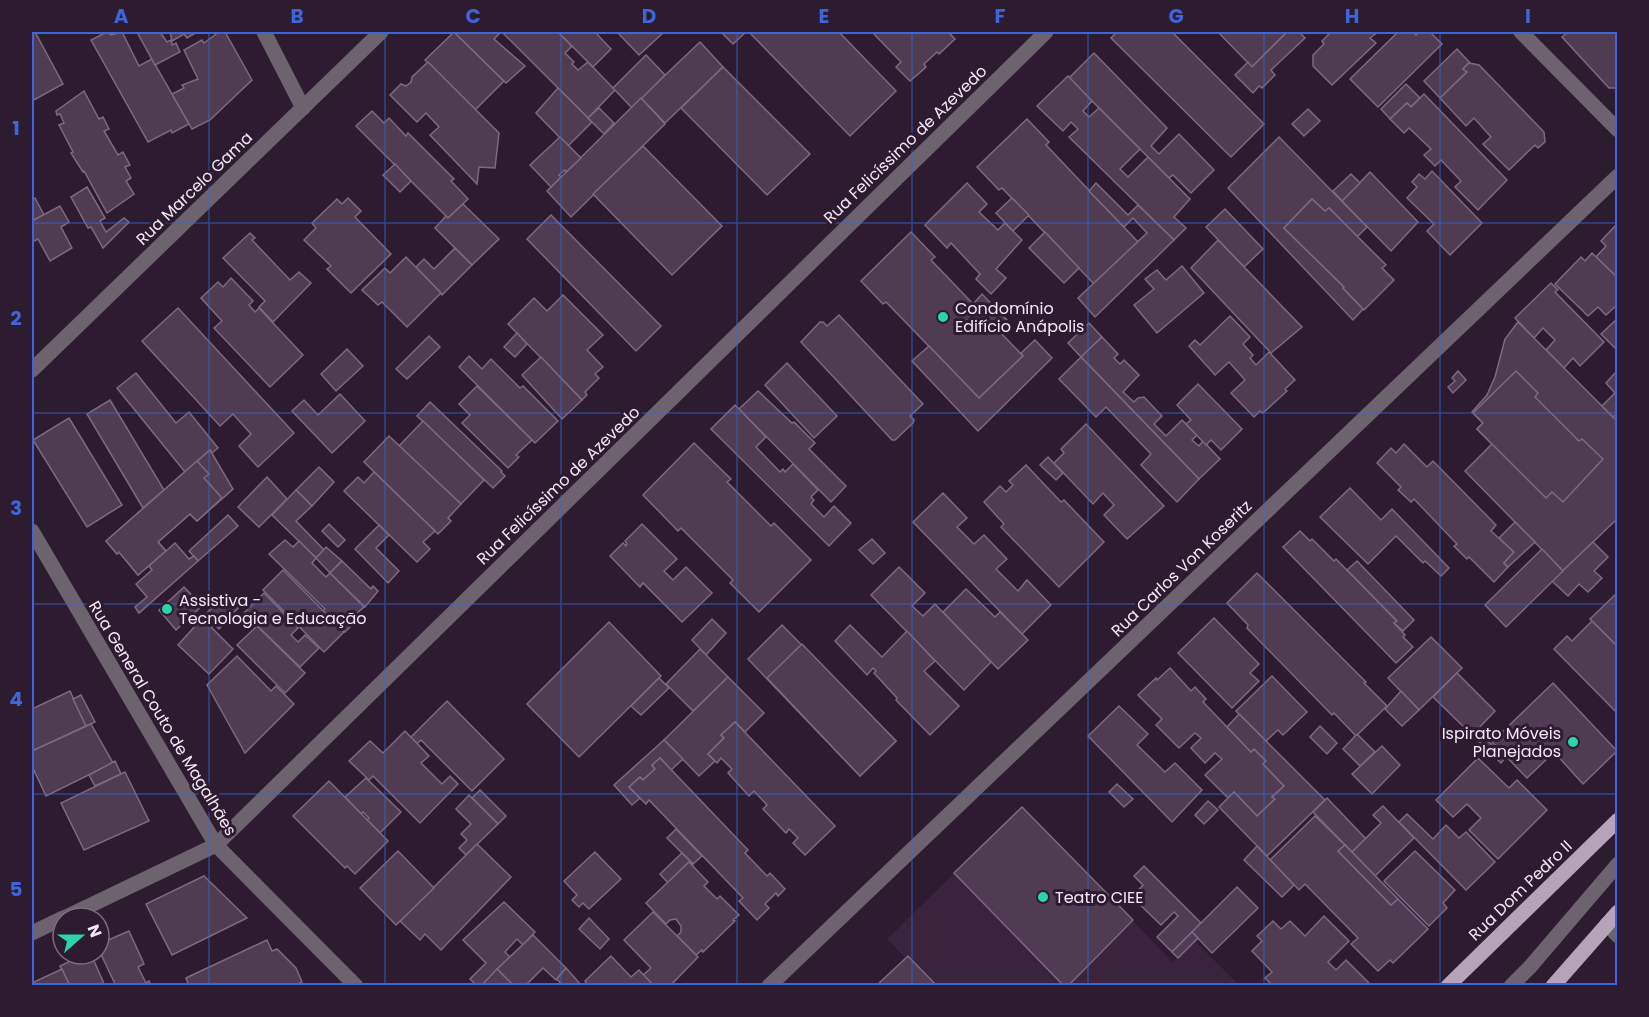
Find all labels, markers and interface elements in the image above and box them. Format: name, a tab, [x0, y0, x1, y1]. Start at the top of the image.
text: A	[114, 2, 129, 30]
text: B	[290, 2, 304, 30]
text: C	[465, 2, 481, 30]
text: D	[642, 2, 656, 30]
text: E	[819, 2, 829, 30]
text: F	[995, 2, 1006, 30]
text: G	[1168, 2, 1184, 30]
text: H	[1345, 2, 1359, 30]
text: I	[1525, 2, 1531, 30]
street label: Rua Felicíssimo de Azevedo	[819, 60, 992, 229]
text: 1	[12, 114, 20, 142]
street label: Rua Marcelo Gama	[131, 127, 258, 250]
place label: Condomínio Edifício Anápolis	[955, 297, 1084, 338]
text: 2	[10, 304, 22, 332]
marker: Condomínio Edifício Anápolis	[936, 310, 950, 324]
street label: Rua Felicíssimo de Azevedo	[472, 401, 645, 570]
text: 3	[10, 494, 22, 522]
street label: Rua Carlos Von Koseritz	[1106, 495, 1257, 642]
place label: Assistiva - Tecnologia e Educação	[179, 589, 367, 630]
street label: Rua General Couto de Magalhães	[83, 597, 242, 840]
marker: Assistiva - Tecnologia e Educação	[160, 602, 174, 616]
text: 4	[9, 685, 23, 713]
place label: Ispirato Móveis Planejados	[1442, 722, 1561, 763]
marker: Ispirato Móveis Planejados	[1566, 735, 1580, 749]
street label: Rua Dom Pedro II	[1464, 835, 1577, 946]
text: 5	[10, 875, 23, 903]
place label: Teatro CIEE	[1055, 886, 1143, 909]
marker: Teatro CIEE	[1036, 890, 1050, 904]
north arrow	[51, 906, 111, 966]
text: N	[82, 921, 107, 941]

